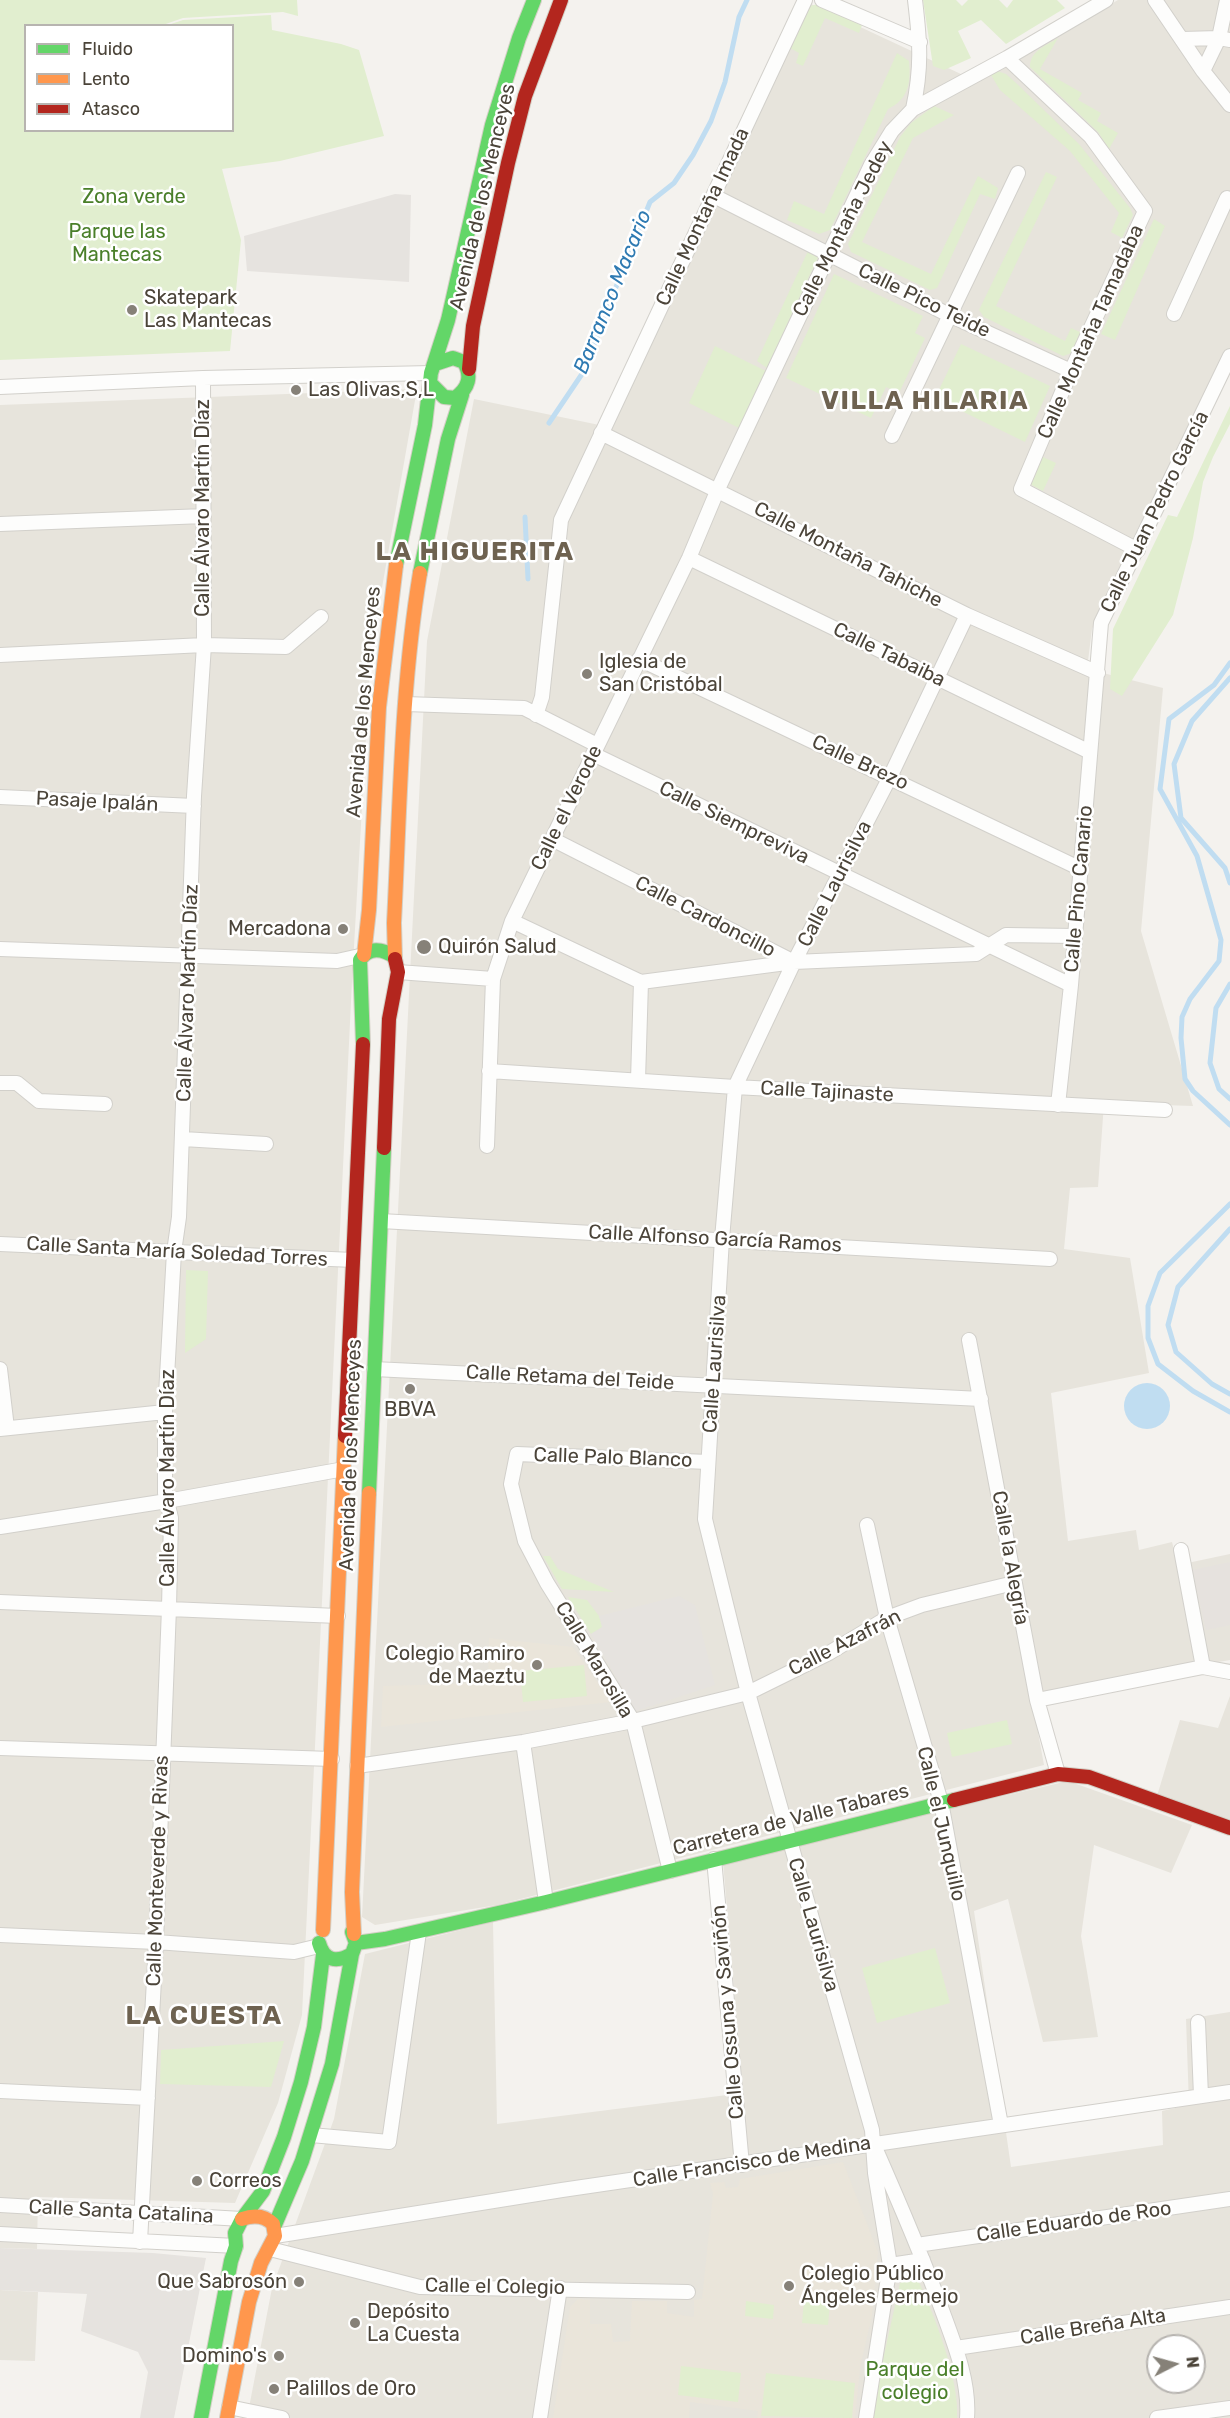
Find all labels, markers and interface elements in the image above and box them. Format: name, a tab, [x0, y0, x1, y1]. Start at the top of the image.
legend	[24, 24, 234, 132]
text: Fluido	[82, 38, 133, 60]
text: Lento	[82, 68, 130, 90]
street label: Avenida de los Menceyes	[445, 81, 521, 313]
text: Atasco	[82, 98, 140, 120]
street label: Calle Montaña Imada	[651, 124, 755, 310]
street label: Calle Montaña Jedey	[788, 137, 898, 321]
park label: Zona verde	[82, 185, 186, 209]
water label: Barranco Macario	[569, 206, 657, 378]
park label: Parque las Mantecas	[68, 220, 166, 267]
street label: Calle Montaña Tamadaba	[1033, 221, 1149, 443]
street label: Calle Pico Teide	[854, 259, 994, 343]
place label: Skatepark Las Mantecas	[144, 286, 272, 333]
marker: Skatepark Las Mantecas	[125, 303, 139, 317]
place label: Las Olivas,S,L	[308, 378, 434, 402]
marker: Las Olivas,S,L	[289, 383, 303, 397]
district label: VILLA HILARIA	[821, 385, 1029, 417]
street label: Calle Álvaro Martín Díaz	[191, 399, 215, 617]
street label: Calle Juan Pedro García	[1096, 407, 1214, 617]
street label: Calle Montaña Tahiche	[750, 497, 946, 613]
district label: LA HIGUERITA	[375, 536, 575, 568]
street label: Avenida de los Menceyes	[342, 585, 386, 819]
street label: Calle Tabaiba	[829, 618, 949, 692]
place label: Iglesia de San Cristóbal	[599, 650, 723, 697]
marker: Iglesia de San Cristóbal	[580, 667, 594, 681]
street label: Calle Brezo	[808, 730, 912, 796]
street label: Calle el Verode	[526, 741, 608, 875]
street label: Calle Siempreviva	[655, 776, 813, 870]
street label: Pasaje Ipalán	[35, 787, 159, 817]
street label: Calle Pino Canario	[1060, 804, 1098, 974]
street label: Calle Laurisilva	[793, 817, 877, 951]
street label: Calle Cardoncillo	[631, 871, 779, 963]
street label: Calle Álvaro Martín Díaz	[172, 884, 204, 1102]
place label: Mercadona	[228, 917, 331, 941]
marker: Mercadona	[336, 922, 350, 936]
place label: Quirón Salud	[438, 935, 557, 959]
marker: Quirón Salud	[415, 938, 433, 956]
street label: Calle Tajinaste	[760, 1077, 894, 1107]
street label: Calle Alfonso García Ramos	[588, 1220, 842, 1258]
street label: Calle Santa María Soledad Torres	[26, 1232, 328, 1272]
street label: Calle Laurisilva	[698, 1294, 732, 1434]
street label: Avenida de los Menceyes	[335, 1339, 367, 1571]
street label: Calle Retama del Teide	[465, 1361, 675, 1395]
street label: Calle Álvaro Martín Díaz	[156, 1369, 180, 1587]
marker: BBVA	[403, 1382, 417, 1396]
place label: BBVA	[384, 1398, 436, 1422]
street label: Calle Palo Blanco	[533, 1443, 693, 1473]
street label: Calle la Alegría	[986, 1489, 1034, 1627]
street label: Calle Marosilla	[550, 1597, 638, 1723]
street label: Calle Azafrán	[785, 1604, 905, 1682]
place label: Colegio Ramiro de Maeztu	[385, 1642, 525, 1689]
marker: Colegio Ramiro de Maeztu	[530, 1658, 544, 1672]
street label: Calle el Junquillo	[912, 1744, 970, 1904]
street label: Calle Monteverde y Rivas	[142, 1755, 174, 1987]
street label: Carretera de Valle Tabares	[671, 1779, 911, 1861]
street label: Calle Laurisilva	[782, 1855, 844, 1995]
street label: Calle Ossuna y Saviñón	[707, 1904, 749, 2120]
district label: LA CUESTA	[125, 2000, 283, 2032]
street label: Calle Francisco de Medina	[631, 2131, 873, 2193]
place label: Correos	[209, 2169, 282, 2193]
marker: Correos	[190, 2174, 204, 2188]
street label: Calle Santa Catalina	[28, 2195, 214, 2229]
street label: Calle Eduardo de Roo	[975, 2196, 1173, 2248]
place label: Colegio Público Ángeles Bermejo	[801, 2262, 959, 2309]
place label: Que Sabrosón	[157, 2270, 287, 2294]
street label: Calle el Colegio	[425, 2274, 565, 2300]
marker: Que Sabrosón	[292, 2275, 306, 2289]
marker: Colegio Público Ángeles Bermejo	[782, 2279, 796, 2293]
place label: Depósito La Cuesta	[367, 2300, 460, 2347]
street label: Calle Breña Alta	[1018, 2304, 1168, 2350]
marker: Depósito La Cuesta	[348, 2316, 362, 2330]
north arrow	[1146, 2334, 1206, 2394]
place label: Domino's	[182, 2344, 267, 2368]
marker: Domino's	[272, 2349, 286, 2363]
text: N	[1182, 2356, 1202, 2369]
park label: Parque del colegio	[865, 2358, 965, 2405]
place label: Palillos de Oro	[286, 2377, 416, 2401]
marker: Palillos de Oro	[267, 2382, 281, 2396]

